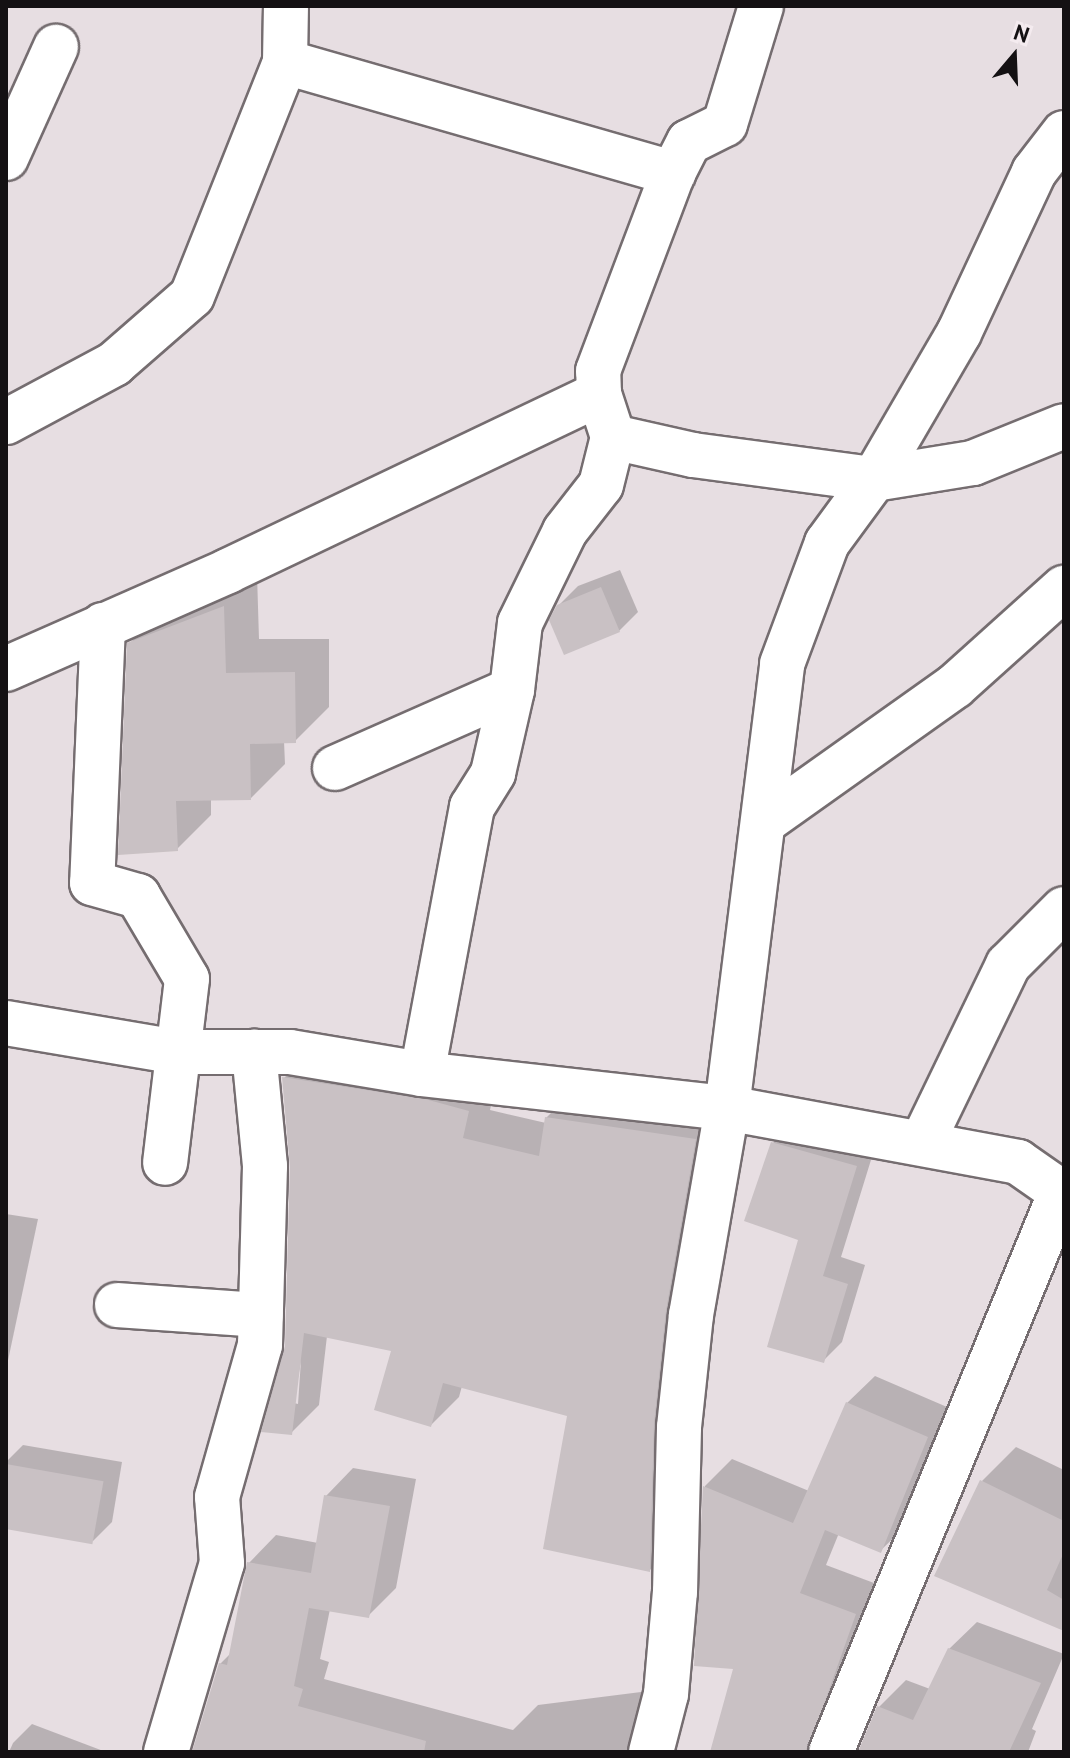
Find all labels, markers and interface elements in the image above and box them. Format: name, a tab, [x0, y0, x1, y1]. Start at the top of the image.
north arrow	[974, 16, 1054, 96]
text: N	[1010, 18, 1033, 49]

